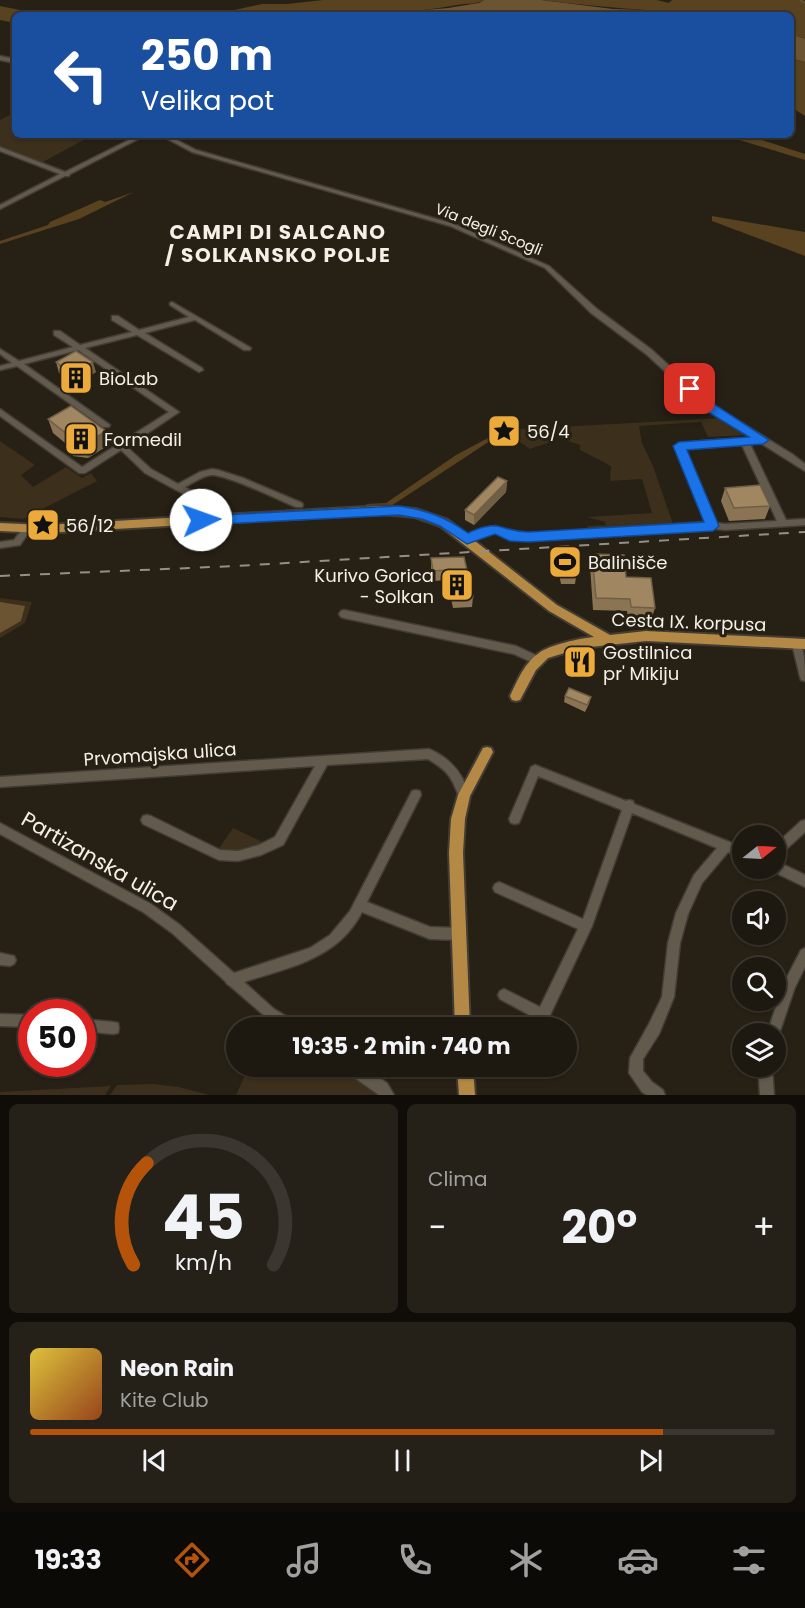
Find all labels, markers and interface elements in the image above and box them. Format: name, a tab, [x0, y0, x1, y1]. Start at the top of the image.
text: 250 m	[141, 26, 273, 85]
icon: left	[42, 36, 120, 114]
text: Velika pot	[141, 82, 274, 119]
street label: Via degli Scogli	[432, 198, 546, 260]
district label: CAMPI DI SALCANO / SOLKANSKO POLJE	[165, 218, 391, 269]
building icon: BioLab	[58, 360, 94, 396]
pin	[664, 363, 715, 414]
place label: BioLab	[99, 366, 158, 391]
icon: arrive	[673, 372, 706, 405]
place icon: 56/4	[486, 413, 522, 449]
place label: 56/4	[527, 419, 570, 444]
building icon: Formedil	[63, 421, 99, 457]
place label: Formedil	[104, 427, 182, 452]
position arrow	[169, 488, 233, 552]
place icon: 56/12	[25, 507, 61, 543]
place label: 56/12	[66, 513, 113, 538]
sports icon: Balinišče	[547, 544, 583, 580]
place label: Balinišče	[588, 550, 668, 575]
place label: Kurivo Gorica - Solkan	[314, 563, 434, 609]
building icon: Kurivo Gorica - Solkan	[439, 567, 475, 603]
street label: Cesta IX. korpusa	[611, 607, 767, 637]
place label: Gostilnica pr' Mikiju	[603, 640, 692, 686]
restaurant icon: Gostilnica pr' Mikiju	[562, 644, 598, 680]
street label: Prvomajska ulica	[83, 736, 237, 772]
street label: Partizanska ulica	[16, 804, 184, 918]
north arrow	[732, 825, 786, 879]
map controls	[732, 825, 786, 1077]
button: sound	[732, 891, 786, 945]
button: search	[732, 957, 786, 1011]
speed limit sign: 50	[18, 999, 96, 1077]
button: layers	[732, 1023, 786, 1077]
text: 19:35 · 2 min · 740 m	[292, 1031, 511, 1062]
text: Clima	[428, 1165, 487, 1193]
text: 45	[162, 1173, 245, 1261]
text: 20°	[561, 1196, 637, 1259]
text: −	[428, 1204, 446, 1251]
text: +	[752, 1204, 775, 1251]
text: km/h	[175, 1248, 232, 1279]
text: Neon Rain	[120, 1353, 234, 1384]
text: Kite Club	[120, 1386, 209, 1414]
icon: previous	[138, 1444, 171, 1477]
icon: pause	[386, 1444, 419, 1477]
icon: next	[634, 1444, 667, 1477]
icon: directions	[171, 1539, 213, 1581]
icon: music	[283, 1539, 325, 1581]
icon: phone	[394, 1539, 436, 1581]
icon: climate	[505, 1539, 547, 1581]
icon: car	[617, 1539, 659, 1581]
icon: filters	[728, 1539, 770, 1581]
text: 19:33	[35, 1541, 102, 1578]

